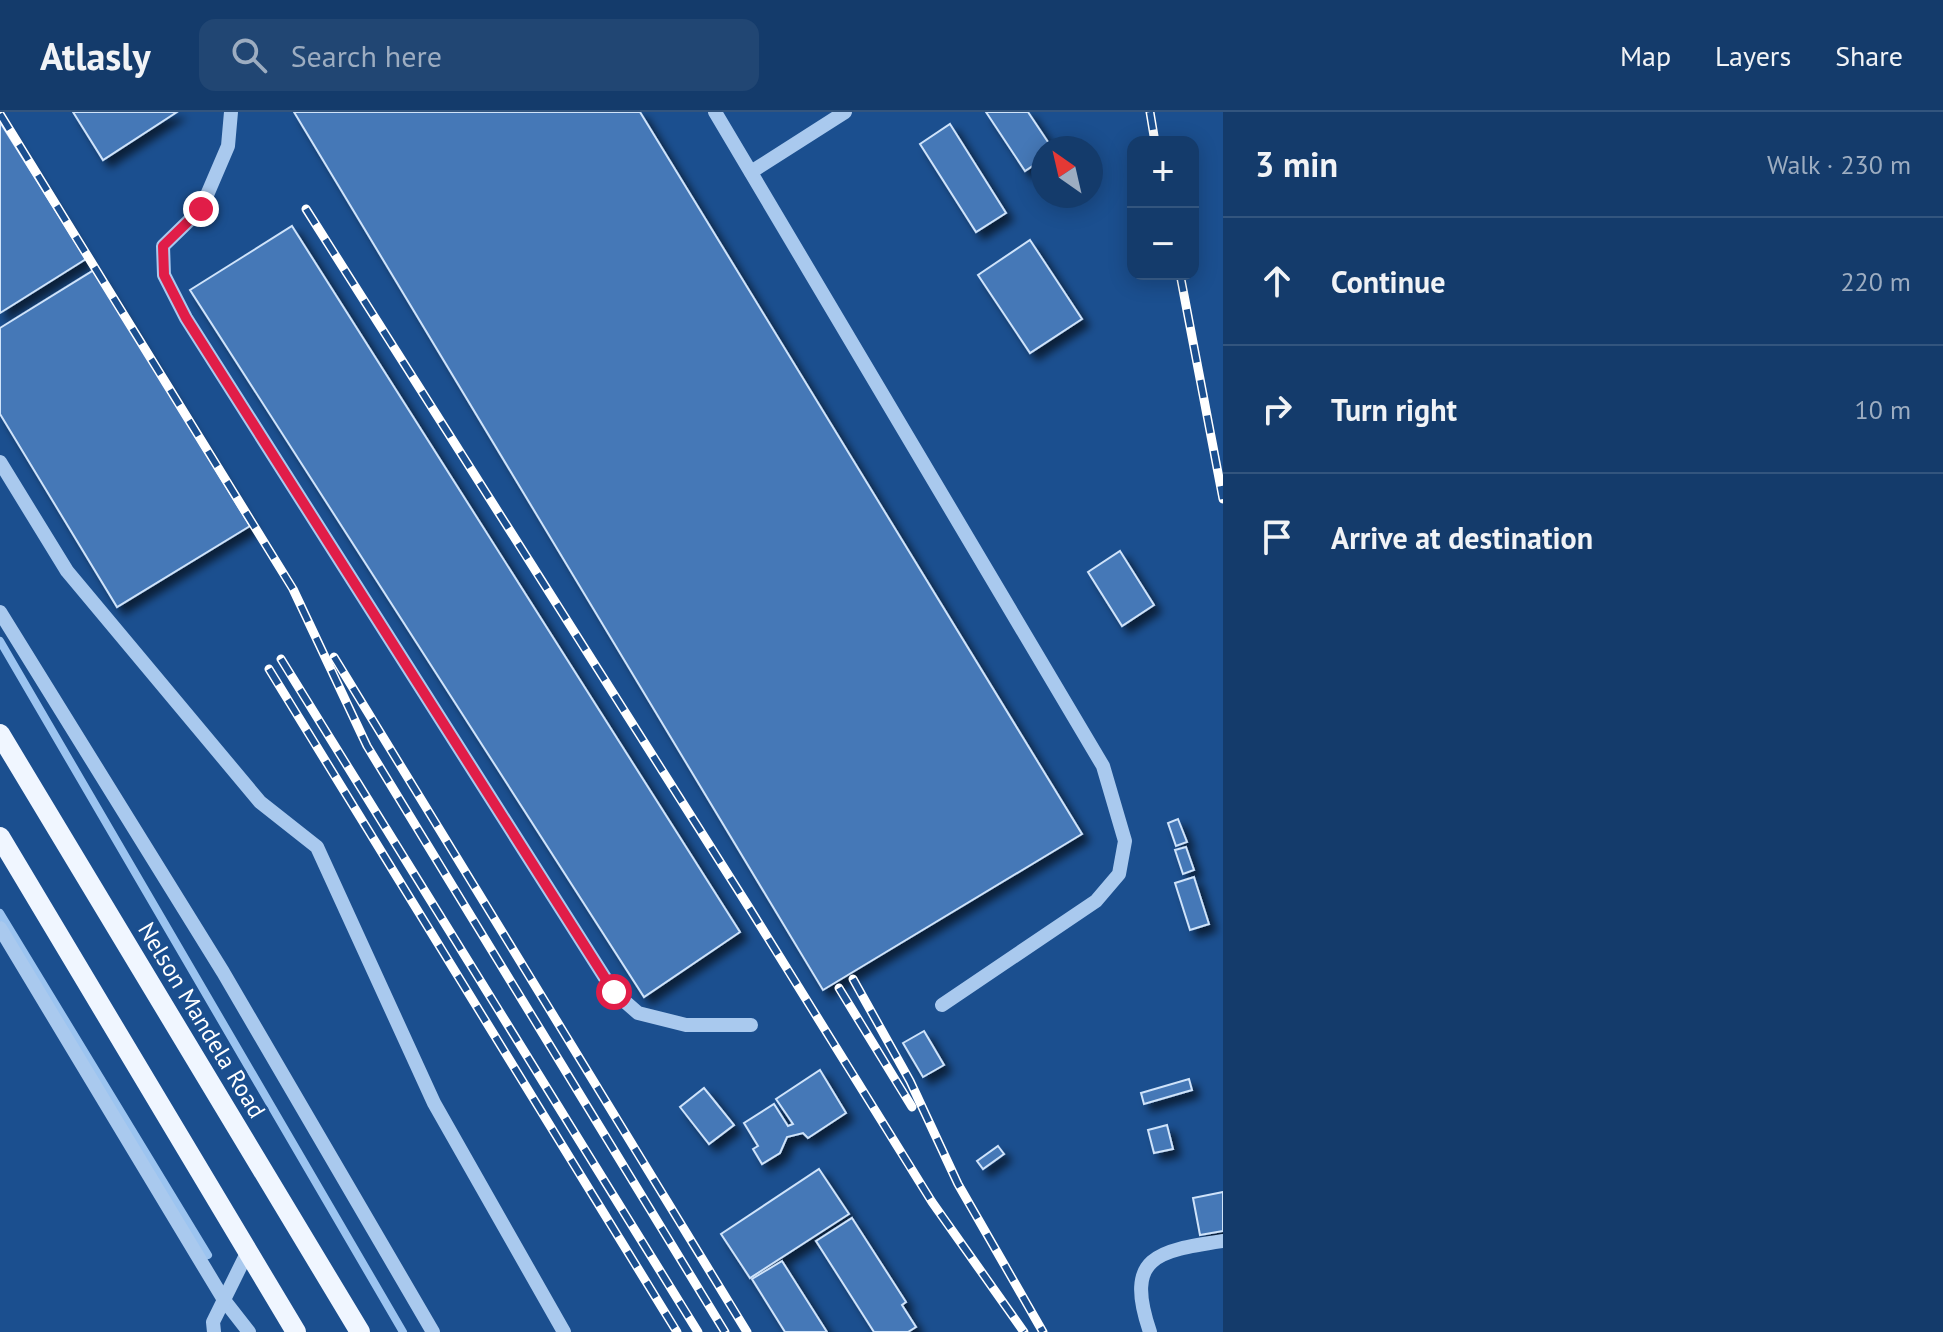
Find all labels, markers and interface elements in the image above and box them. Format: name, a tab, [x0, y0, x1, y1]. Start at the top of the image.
search box	[199, 19, 759, 91]
text: Atlasly	[40, 31, 151, 80]
icon: search	[227, 33, 271, 77]
text: Search here	[291, 36, 442, 75]
text: Map	[1620, 37, 1671, 74]
text: Layers	[1715, 37, 1791, 74]
text: Share	[1835, 37, 1903, 74]
north arrow	[1031, 136, 1103, 208]
map controls	[1127, 136, 1199, 280]
button: +	[1127, 136, 1199, 208]
text: 3 min	[1255, 142, 1338, 186]
text: Walk · 230 m	[1767, 148, 1911, 181]
route end	[183, 191, 219, 227]
button: −	[1127, 208, 1199, 280]
icon: ahead	[1255, 259, 1299, 303]
text: Continue	[1331, 262, 1445, 301]
text: 220 m	[1840, 265, 1911, 298]
icon: right	[1255, 387, 1299, 431]
text: Turn right	[1331, 390, 1457, 429]
text: 10 m	[1855, 393, 1911, 426]
icon: arrive	[1255, 515, 1299, 559]
text: Arrive at destination	[1331, 518, 1593, 557]
street label: Nelson Mandela Road	[131, 916, 273, 1124]
route start	[596, 974, 632, 1010]

